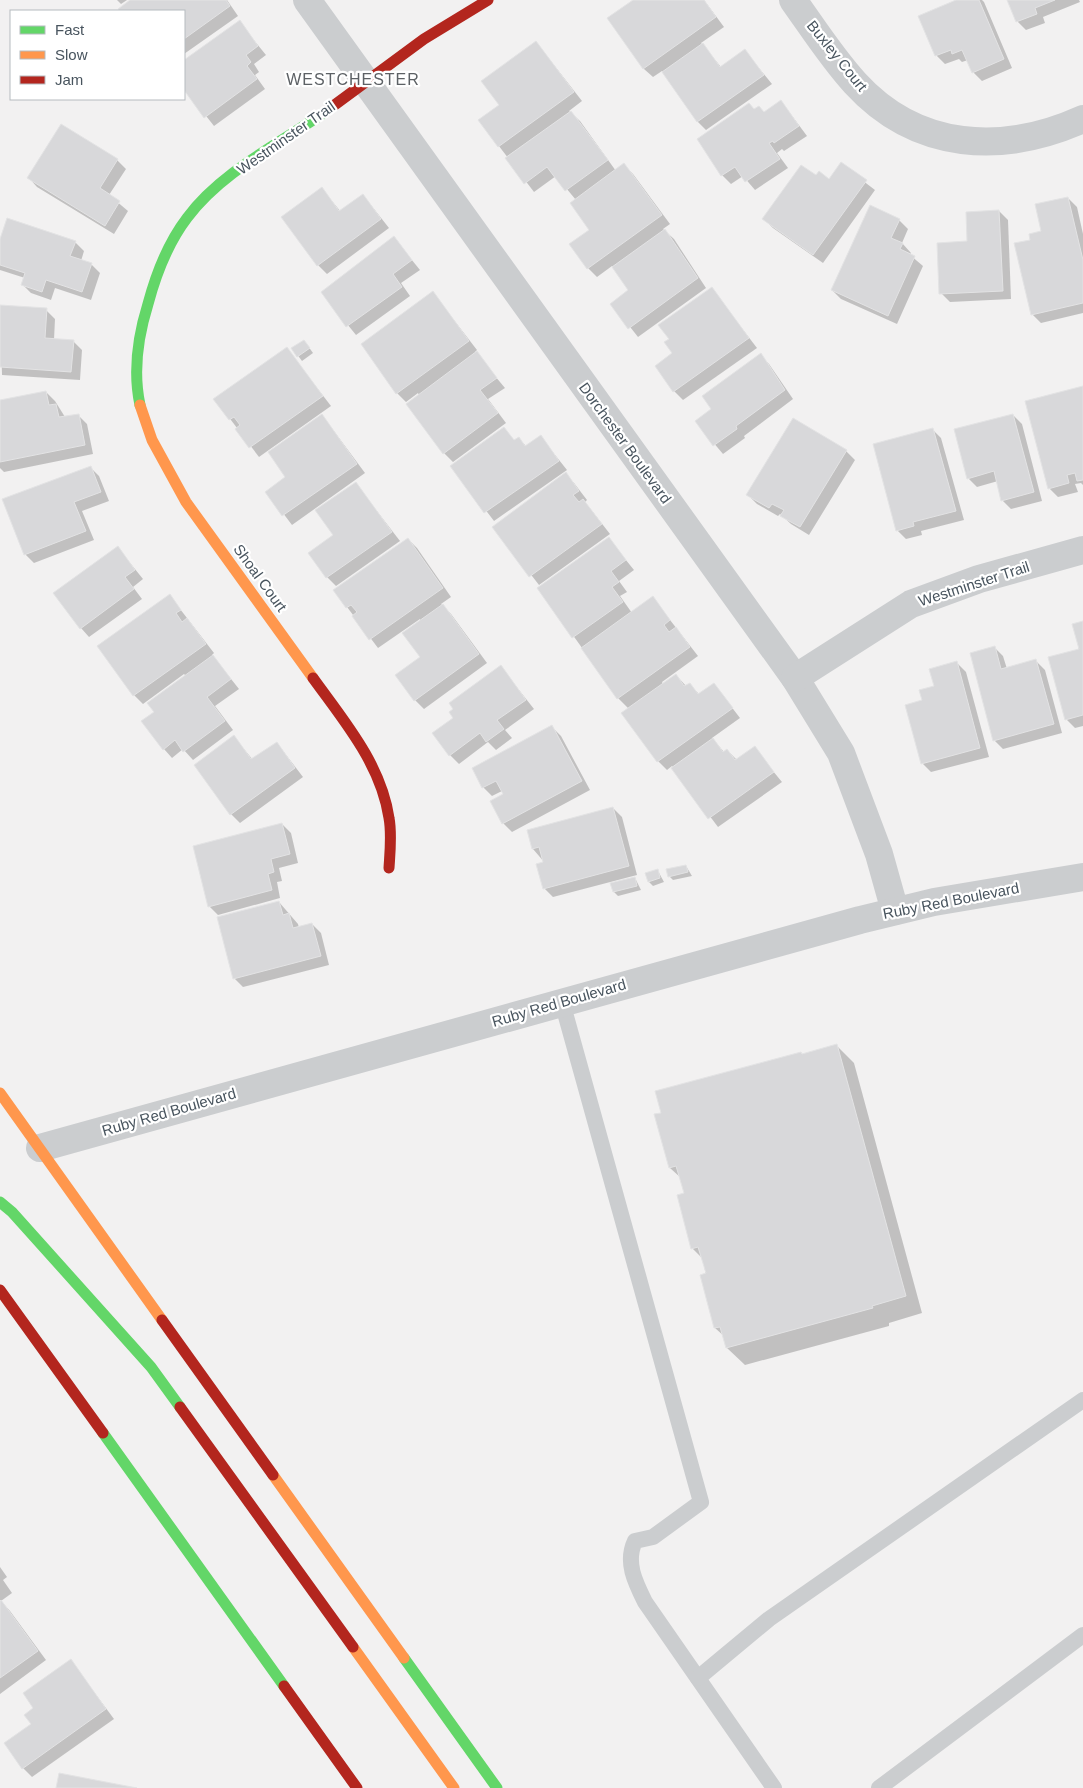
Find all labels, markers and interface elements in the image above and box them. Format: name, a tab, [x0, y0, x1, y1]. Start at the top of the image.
legend	[10, 10, 185, 100]
street label: Buxley Court	[804, 17, 872, 95]
text: Fast	[55, 21, 85, 38]
text: Slow	[55, 46, 88, 63]
text: Jam	[55, 71, 83, 88]
district label: WESTCHESTER	[286, 71, 420, 88]
street label: Westminster Trail	[233, 97, 338, 178]
street label: Dorchester Boulevard	[576, 379, 675, 506]
street label: Shoal Court	[230, 541, 291, 615]
street label: Westminster Trail	[916, 558, 1031, 609]
street label: Ruby Red Boulevard	[881, 879, 1020, 922]
street label: Ruby Red Boulevard	[490, 975, 628, 1030]
street label: Ruby Red Boulevard	[100, 1084, 238, 1139]

